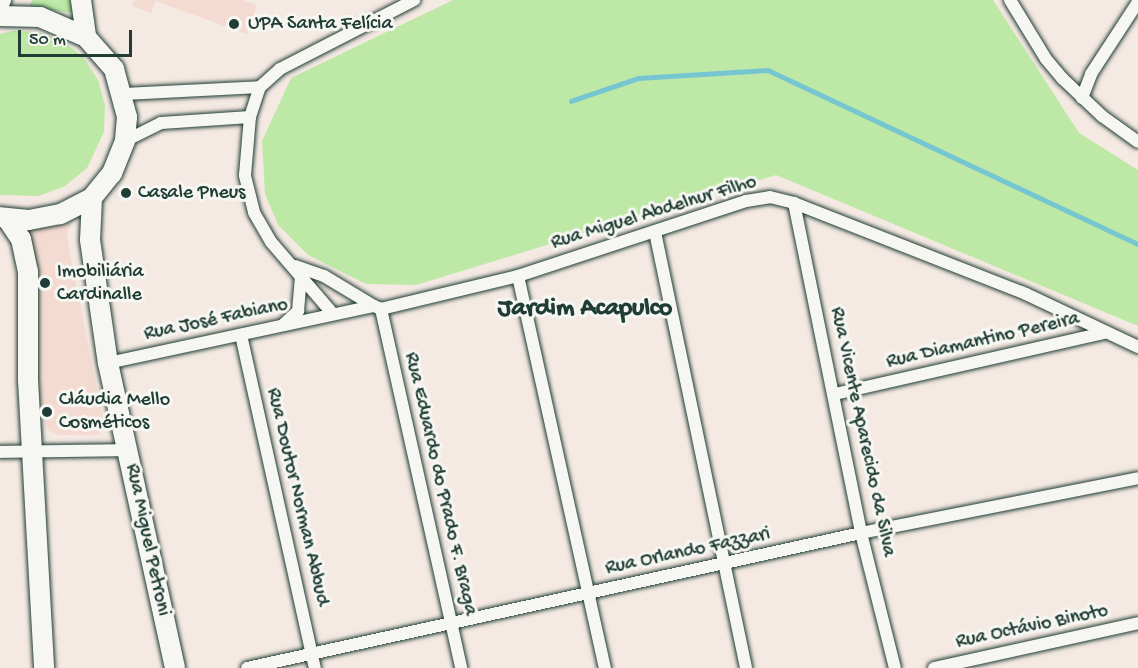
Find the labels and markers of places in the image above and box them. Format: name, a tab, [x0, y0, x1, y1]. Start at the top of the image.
place label: UPA Santa Felícia	[248, 12, 393, 36]
marker: UPA Santa Felícia	[225, 15, 243, 33]
place label: Casale Pneus	[138, 181, 245, 205]
marker: Casale Pneus	[119, 186, 133, 200]
place label: Imobiliária Cardinalle	[57, 260, 144, 307]
marker: Imobiliária Cardinalle	[38, 276, 52, 290]
place label: Cláudia Mello Cosméticos	[59, 388, 170, 435]
marker: Cláudia Mello Cosméticos	[40, 405, 54, 419]

